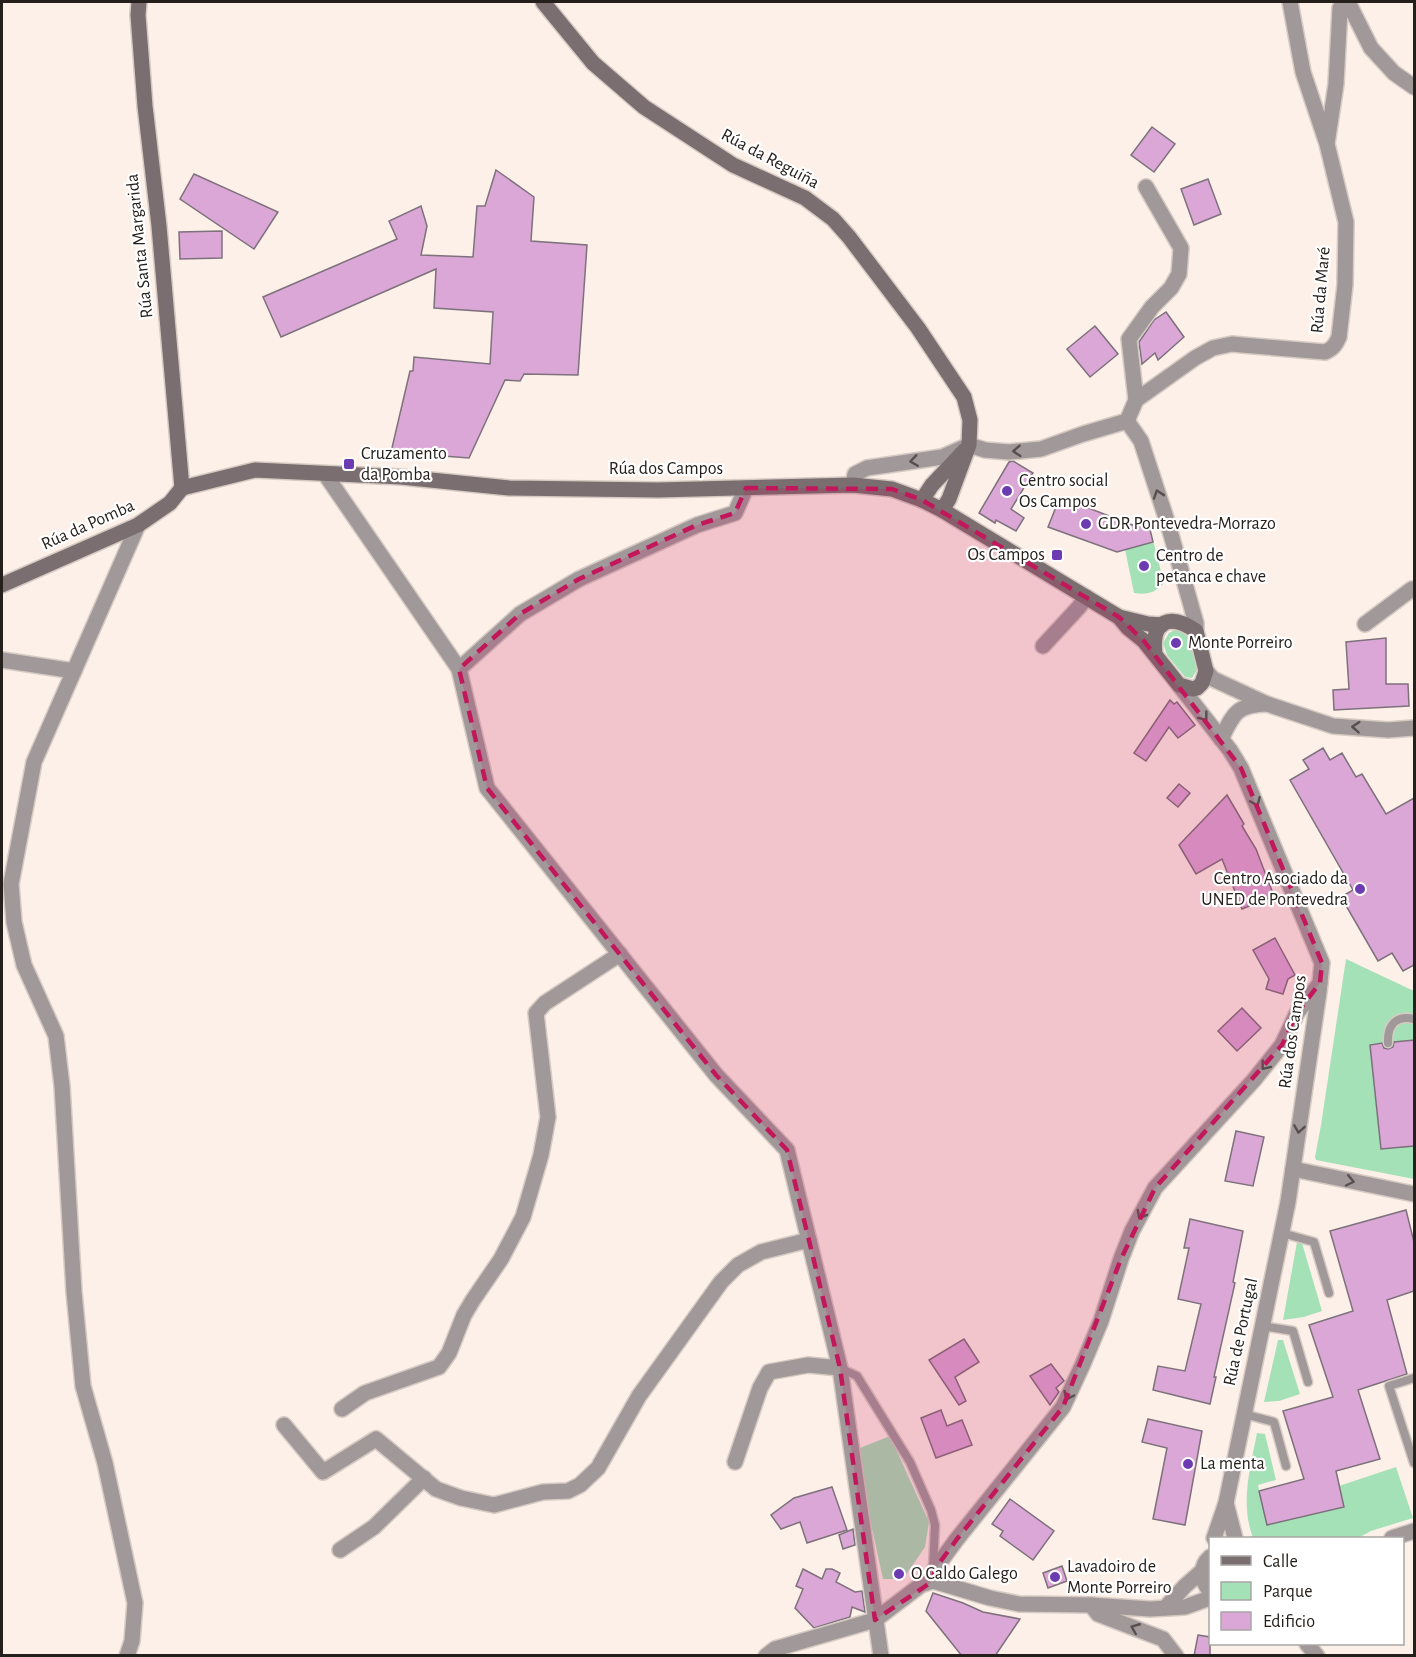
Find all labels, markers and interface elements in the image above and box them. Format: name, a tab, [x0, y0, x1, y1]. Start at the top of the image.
street label: Rúa da Reguiña	[718, 126, 822, 192]
street label: Rúa Santa Margarida	[123, 173, 157, 319]
street label: Rúa da Maré	[1308, 246, 1334, 334]
one-way arrow	[1012, 444, 1021, 457]
place label: Cruzamento da Pomba	[361, 445, 447, 484]
one-way arrow	[909, 455, 918, 467]
marker: Cruzamento da Pomba	[342, 457, 356, 471]
street label: Rúa dos Campos	[609, 460, 723, 478]
place label: Centro social Os Campos	[1019, 472, 1108, 511]
marker: Centro social Os Campos	[1000, 484, 1014, 498]
one-way arrow	[1153, 489, 1166, 500]
street label: Rúa da Pomba	[39, 496, 137, 554]
place label: GDR Pontevedra-Morrazo	[1098, 515, 1276, 533]
marker: GDR Pontevedra-Morrazo	[1079, 517, 1093, 531]
place label: Os Campos	[967, 546, 1045, 564]
place label: Centro de petanca e chave	[1156, 547, 1266, 586]
marker: Os Campos	[1050, 548, 1064, 562]
marker: Centro de petanca e chave	[1137, 559, 1151, 573]
place label: Monte Porreiro	[1188, 634, 1293, 652]
marker: Monte Porreiro	[1169, 636, 1183, 650]
one-way arrow	[1197, 711, 1208, 722]
one-way arrow	[1352, 721, 1361, 734]
one-way arrow	[1249, 796, 1261, 807]
place label: Centro Asociado da UNED de Pontevedra	[1201, 870, 1348, 909]
marker: Centro Asociado da UNED de Pontevedra	[1353, 882, 1367, 896]
street label: Rúa dos Campos	[1276, 974, 1310, 1090]
one-way arrow	[1262, 1060, 1273, 1071]
one-way arrow	[1293, 1125, 1305, 1134]
one-way arrow	[1345, 1174, 1355, 1187]
one-way arrow	[1137, 1209, 1148, 1219]
street label: Rúa de Portugal	[1221, 1276, 1261, 1388]
one-way arrow	[1064, 1389, 1076, 1400]
place label: La menta	[1200, 1455, 1265, 1473]
marker: La menta	[1181, 1457, 1195, 1471]
legend	[1209, 1537, 1404, 1645]
text: Calle	[1263, 1553, 1298, 1571]
place label: Lavadoiro de Monte Porreiro	[1067, 1558, 1172, 1597]
place label: O Caldo Galego	[911, 1565, 1018, 1583]
marker: O Caldo Galego	[892, 1567, 906, 1581]
marker: Lavadoiro de Monte Porreiro	[1048, 1570, 1062, 1584]
text: Parque	[1263, 1583, 1312, 1601]
text: Edificio	[1263, 1613, 1315, 1631]
one-way arrow	[1131, 1623, 1142, 1635]

